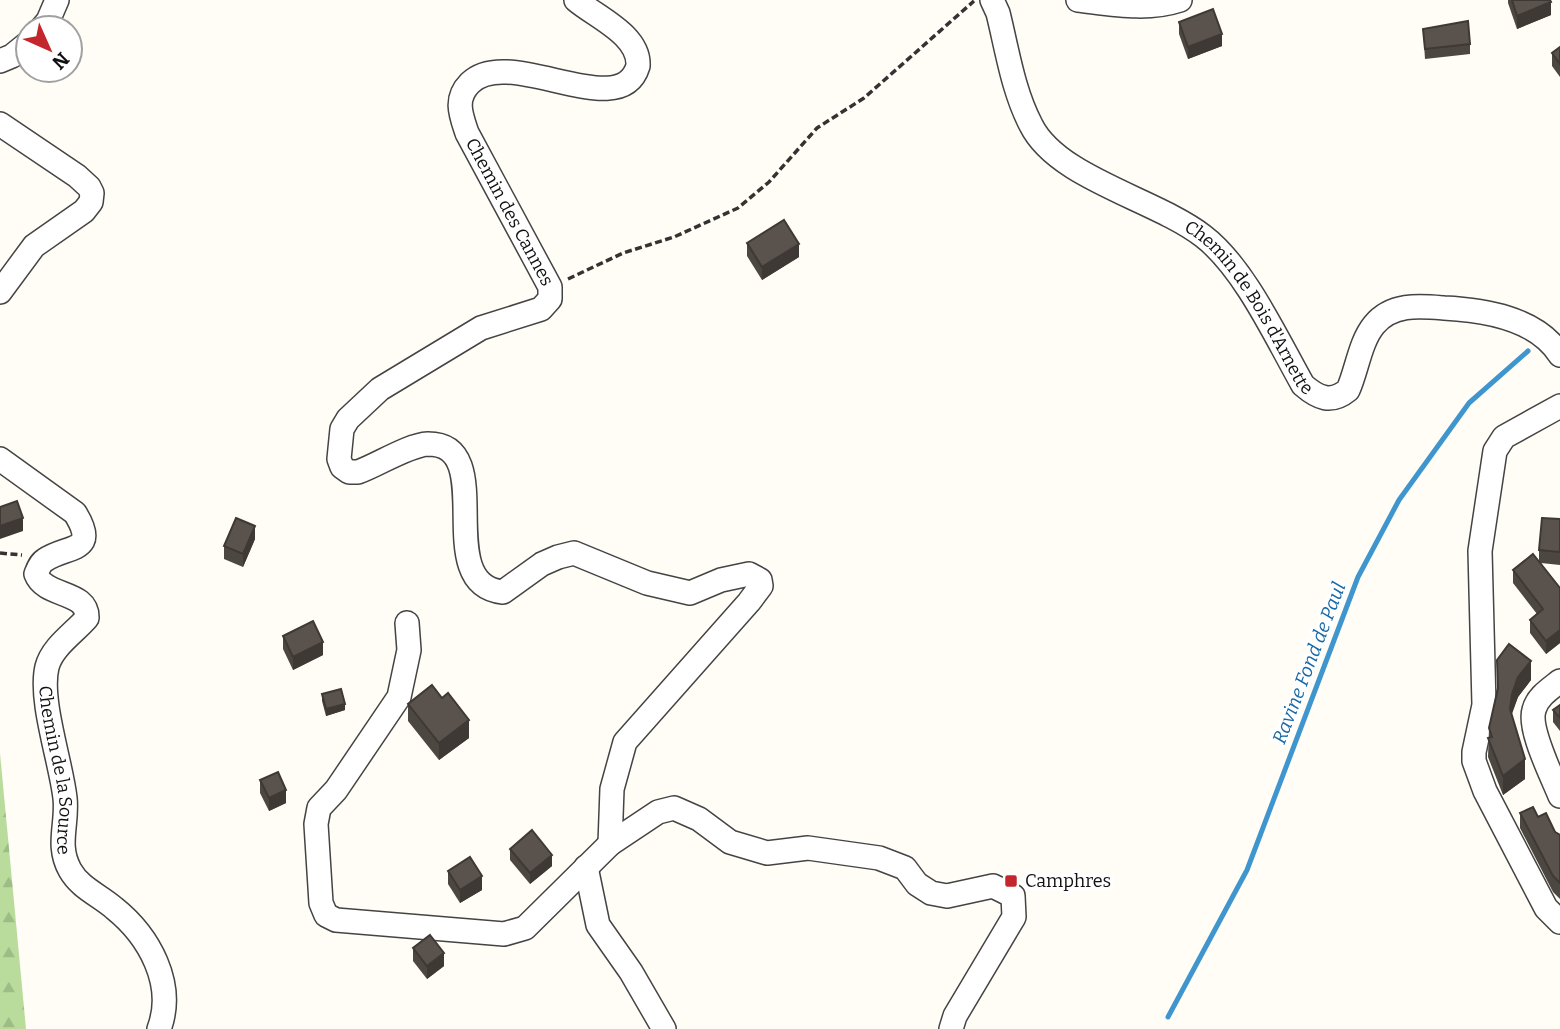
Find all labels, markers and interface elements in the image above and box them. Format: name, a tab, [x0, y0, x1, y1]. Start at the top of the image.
north arrow	[14, 14, 84, 84]
text: N	[47, 47, 74, 74]
street label: Chemin des Cannes	[461, 134, 558, 290]
street label: Chemin de Bois d'Arnette	[1181, 216, 1317, 400]
water label: Ravine Fond de Paul	[1268, 579, 1350, 747]
street label: Chemin de la Source	[34, 685, 77, 856]
place label: Camphres	[1025, 870, 1111, 892]
marker: Camphres	[1003, 873, 1019, 889]

